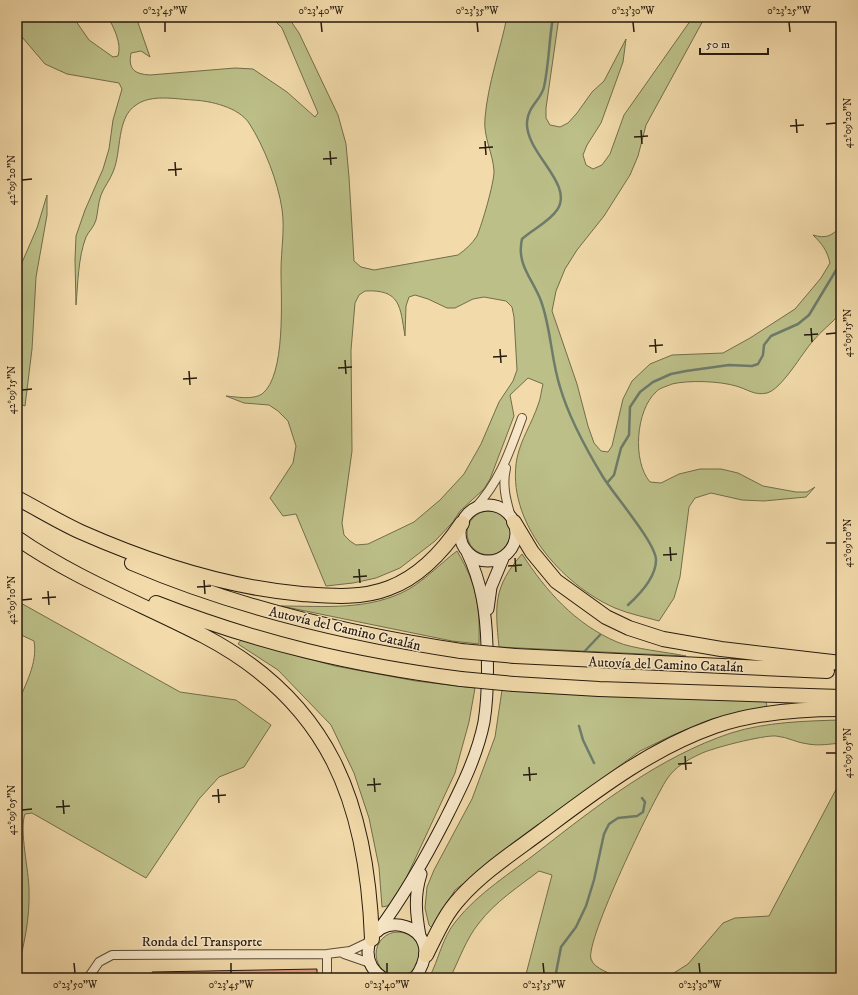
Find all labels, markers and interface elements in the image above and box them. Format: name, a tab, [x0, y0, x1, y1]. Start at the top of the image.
text: 0°23'45"W	[143, 5, 188, 17]
text: 0°23'40"W	[298, 5, 344, 17]
text: 0°23'35"W	[456, 5, 499, 17]
text: 0°23'30"W	[611, 5, 655, 17]
text: 0°23'25"W	[767, 5, 812, 17]
scale bar	[700, 30, 768, 56]
text: 50 m	[706, 37, 730, 52]
text: 42°09'20"N	[842, 98, 854, 148]
text: 42°09'20"N	[6, 155, 18, 205]
text: 42°09'15"N	[842, 309, 854, 357]
text: 42°09'15"N	[6, 366, 18, 414]
text: 42°09'10"N	[842, 519, 854, 568]
text: 42°09'10"N	[6, 576, 18, 625]
street label: Autovía del Camino Catalán	[267, 603, 423, 655]
street label: Autovía del Camino Catalán	[588, 653, 745, 677]
text: 42°09'05"N	[842, 728, 854, 778]
text: 42°09'05"N	[6, 785, 18, 835]
street label: Ronda del Transporte	[142, 933, 263, 951]
text: 0°23'50"W	[53, 979, 98, 991]
text: 0°23'45"W	[209, 979, 254, 991]
text: 0°23'40"W	[364, 979, 410, 991]
text: 0°23'35"W	[523, 979, 566, 991]
text: 0°23'30"W	[678, 979, 722, 991]

